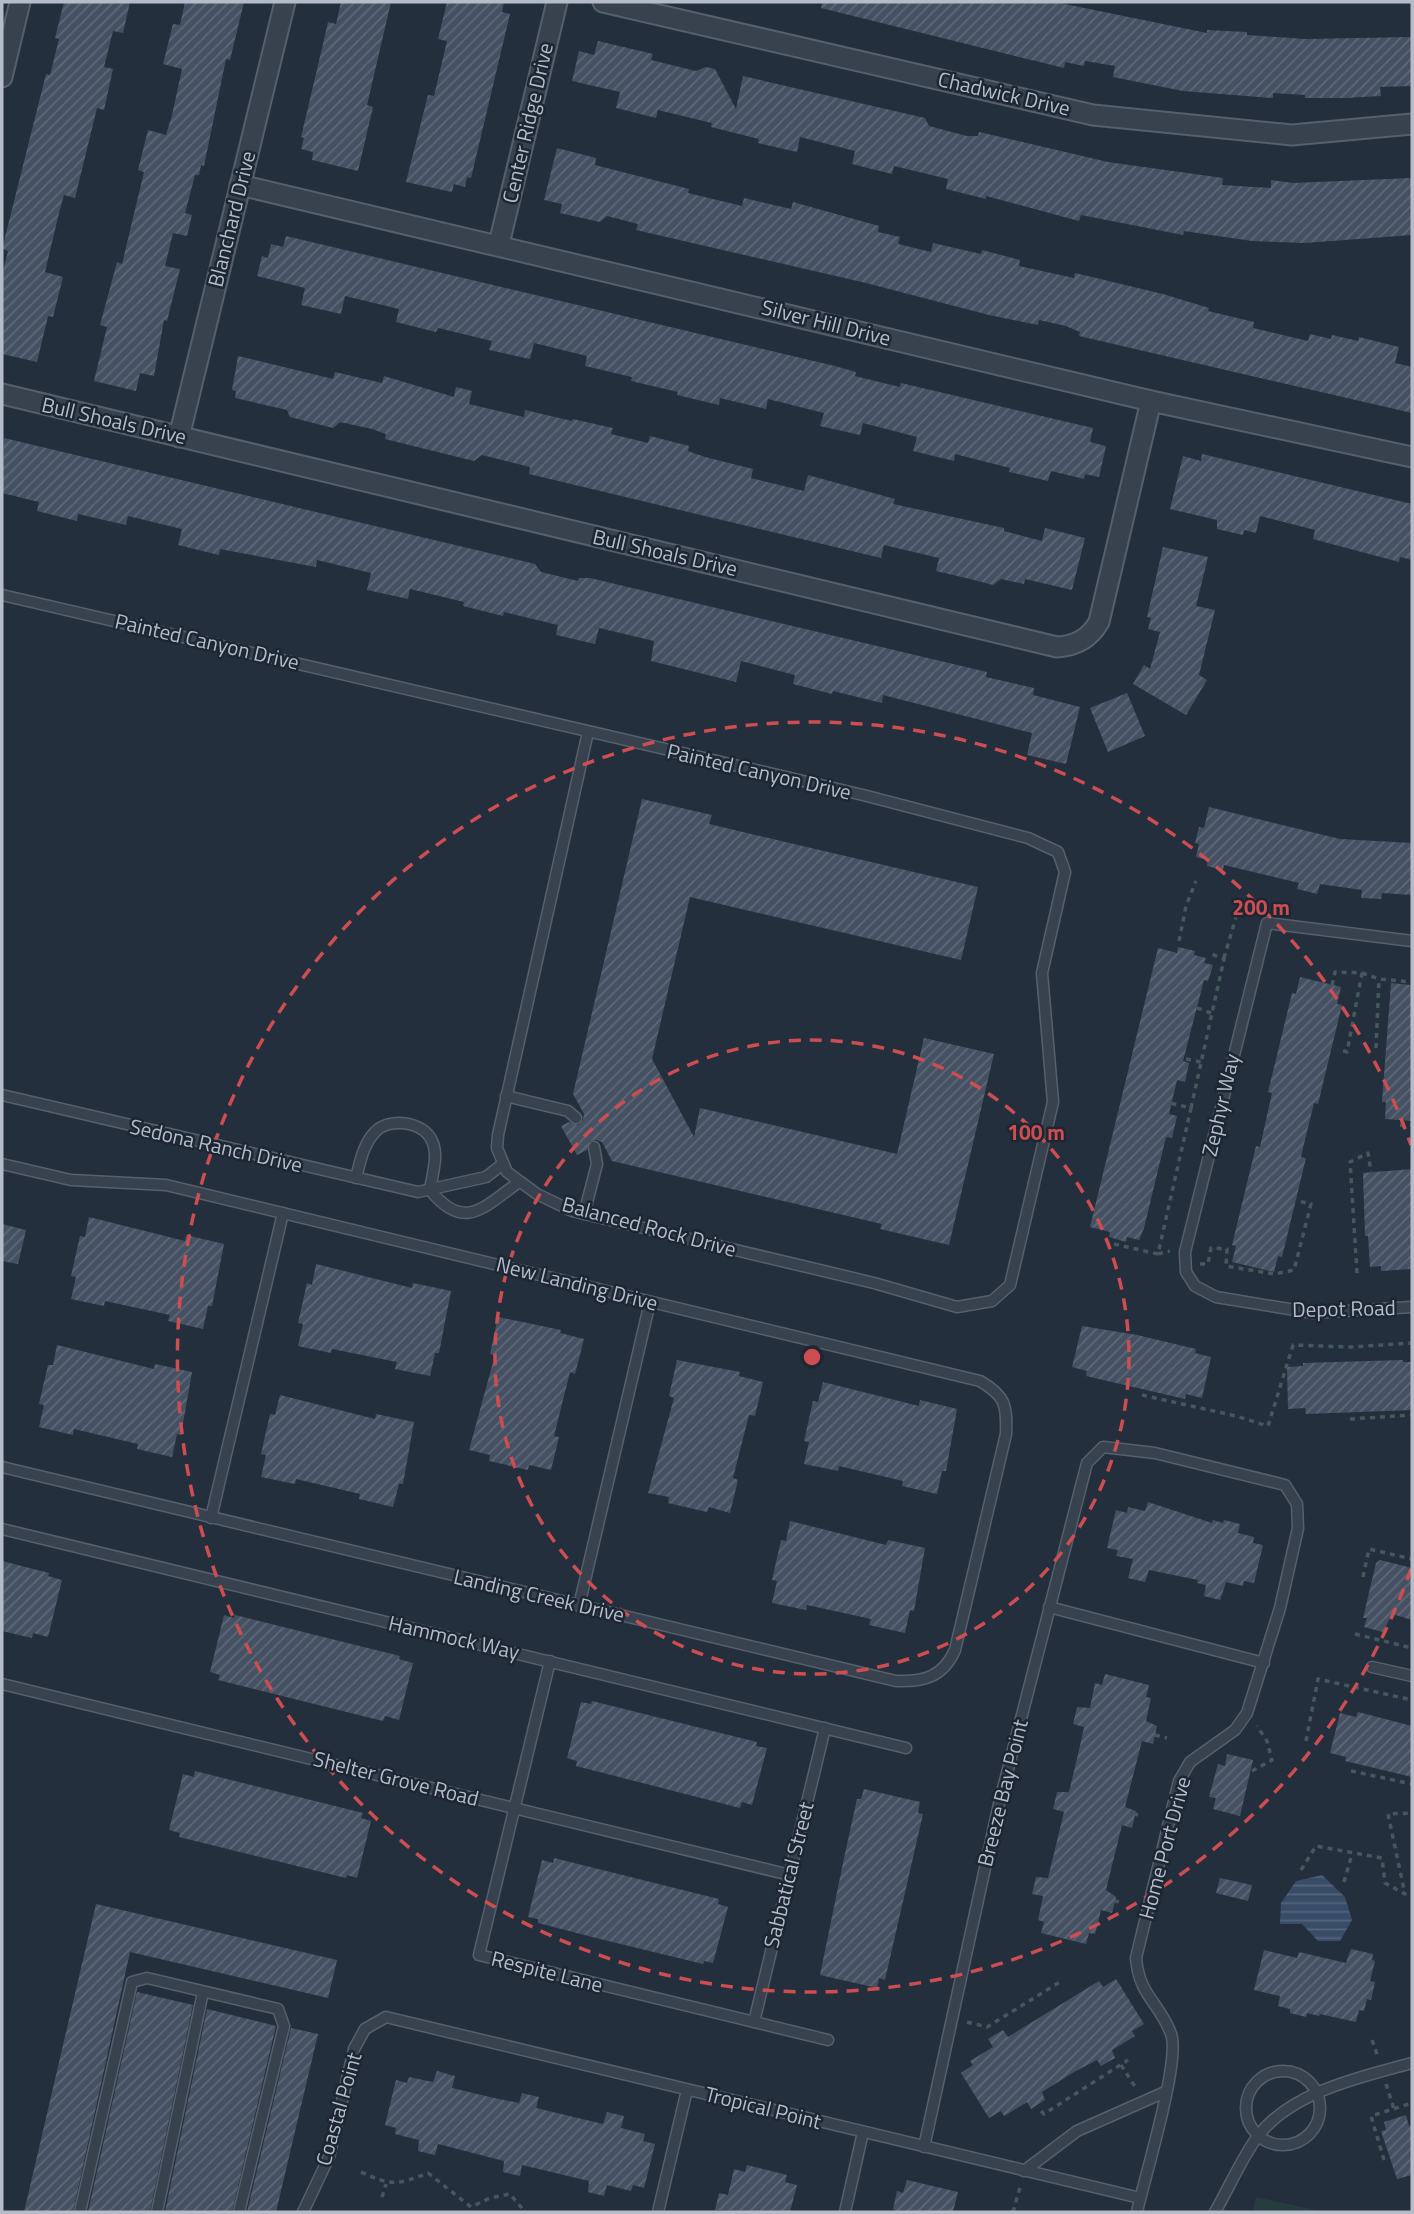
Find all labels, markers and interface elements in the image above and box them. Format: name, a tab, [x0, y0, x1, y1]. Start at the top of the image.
street label: Center Ridge Drive	[493, 40, 561, 206]
street label: Chadwick Drive	[935, 62, 1073, 124]
street label: Blanchard Drive	[199, 147, 263, 290]
street label: Silver Hill Drive	[758, 291, 894, 354]
street label: Bull Shoals Drive	[39, 388, 190, 452]
street label: Bull Shoals Drive	[590, 520, 741, 584]
street label: Painted Canyon Drive	[112, 604, 303, 678]
street label: Painted Canyon Drive	[664, 734, 855, 808]
text: 200 m	[1232, 891, 1290, 923]
street label: Zephyr Way	[1193, 1050, 1247, 1159]
street label: Sedona Ranch Drive	[127, 1110, 306, 1180]
text: 100 m	[1007, 1116, 1065, 1148]
street label: Balanced Rock Drive	[559, 1187, 740, 1265]
street label: New Landing Drive	[493, 1247, 661, 1319]
street label: Depot Road	[1292, 1291, 1396, 1325]
centre of rings	[800, 1345, 824, 1369]
street label: Landing Creek Drive	[451, 1560, 628, 1630]
street label: Hammock Way	[386, 1606, 523, 1668]
street label: Breeze Bay Point	[968, 1715, 1036, 1870]
street label: Shelter Grove Road	[310, 1742, 482, 1814]
street label: Home Port Drive	[1130, 1773, 1198, 1923]
street label: Sabbatical Street	[754, 1798, 822, 1951]
street label: Respite Lane	[488, 1942, 606, 2000]
street label: Coastal Point	[307, 2048, 370, 2169]
street label: Tropical Point	[702, 2077, 825, 2137]

